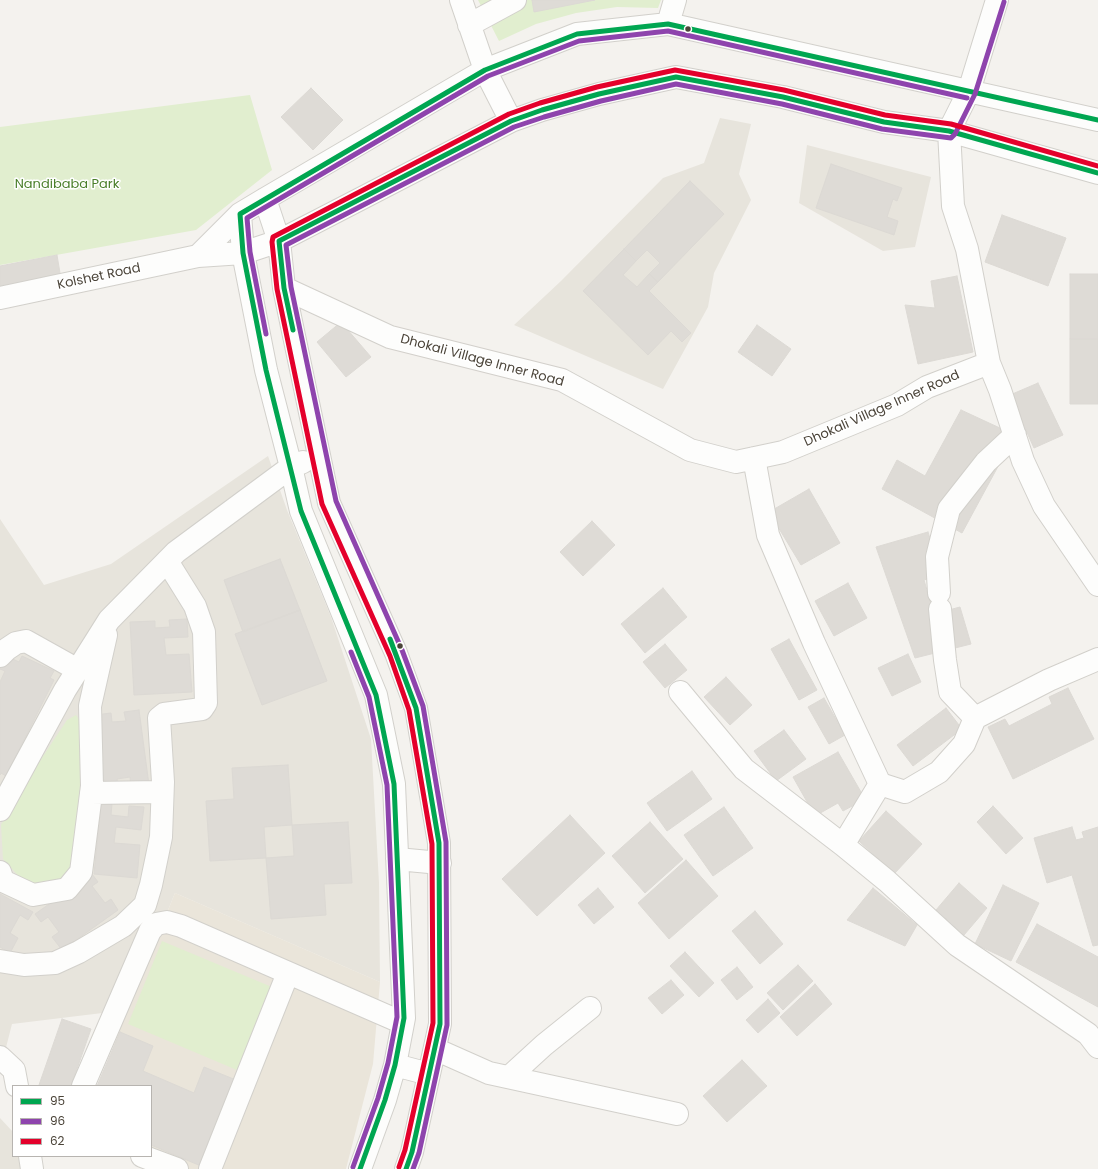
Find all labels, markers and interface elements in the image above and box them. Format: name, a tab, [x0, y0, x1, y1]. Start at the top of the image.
unlabelled marker	[683, 24, 693, 34]
park label: Nandibaba Park	[15, 177, 119, 193]
street label: Kolshet Road	[56, 261, 142, 293]
street label: Dhokali Village Inner Road	[399, 332, 565, 390]
street label: Dhokali Village Inner Road	[802, 368, 962, 450]
unlabelled marker	[395, 641, 405, 651]
legend	[12, 1085, 152, 1157]
text: 95	[50, 1092, 65, 1109]
text: 96	[50, 1112, 65, 1129]
text: 62	[50, 1132, 65, 1149]

